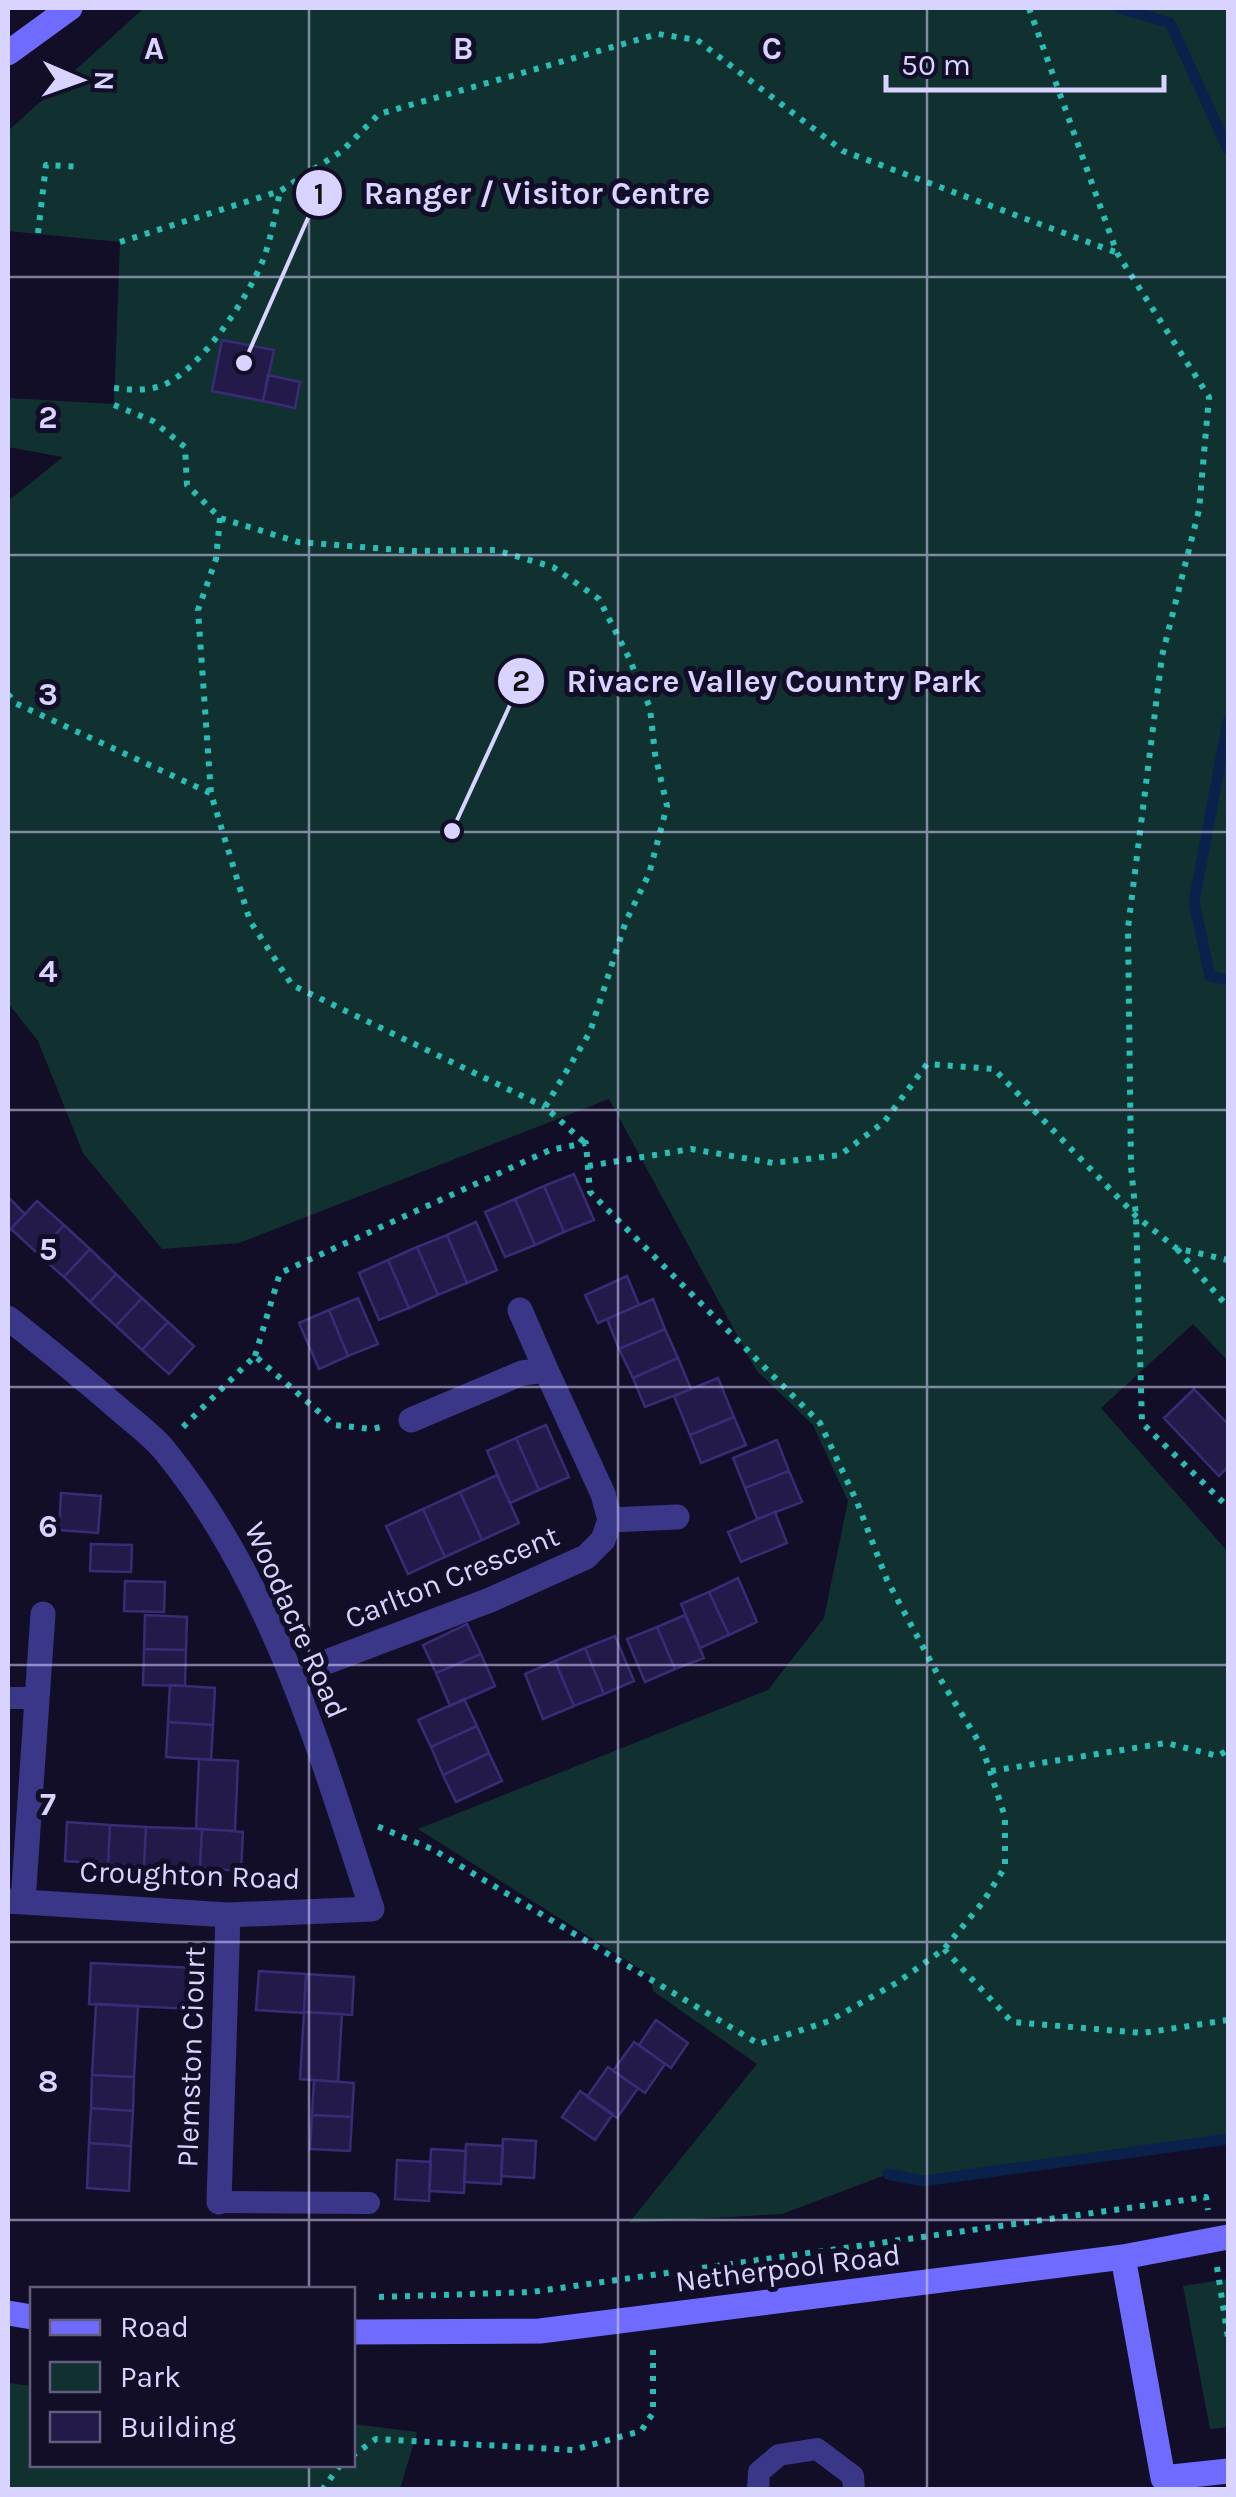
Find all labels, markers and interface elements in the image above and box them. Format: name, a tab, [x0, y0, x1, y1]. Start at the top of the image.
north arrow	[30, 30, 130, 130]
text: A	[144, 30, 164, 67]
text: B	[453, 30, 473, 67]
text: C	[762, 30, 782, 67]
scale bar	[886, 30, 1164, 92]
text: 50 m	[901, 47, 971, 83]
text: N	[88, 70, 121, 91]
callout: Ranger / Visitor Centre	[294, 162, 730, 224]
text: Ranger / Visitor Centre	[364, 175, 710, 212]
text: 1	[314, 176, 324, 212]
text: 2	[38, 399, 58, 436]
callout: Rivacre Valley Country Park	[496, 650, 1001, 712]
text: 2	[512, 663, 530, 699]
text: Rivacre Valley Country Park	[567, 663, 982, 700]
text: 3	[38, 676, 58, 713]
text: 4	[38, 953, 58, 990]
text: 5	[39, 1231, 57, 1268]
text: 6	[38, 1508, 58, 1545]
street label: Woodacre Road	[237, 1516, 355, 1724]
street label: Carlton Crescent	[340, 1518, 564, 1636]
text: 7	[40, 1786, 56, 1823]
street label: Croughton Road	[79, 1853, 301, 1897]
street label: Plemston Ciourt	[169, 1946, 213, 2168]
text: 8	[38, 2063, 58, 2100]
street label: Netherpool Road	[673, 2236, 903, 2300]
legend	[30, 2287, 355, 2467]
text: Road	[120, 2309, 189, 2345]
text: Park	[120, 2359, 181, 2395]
text: Building	[120, 2409, 236, 2445]

